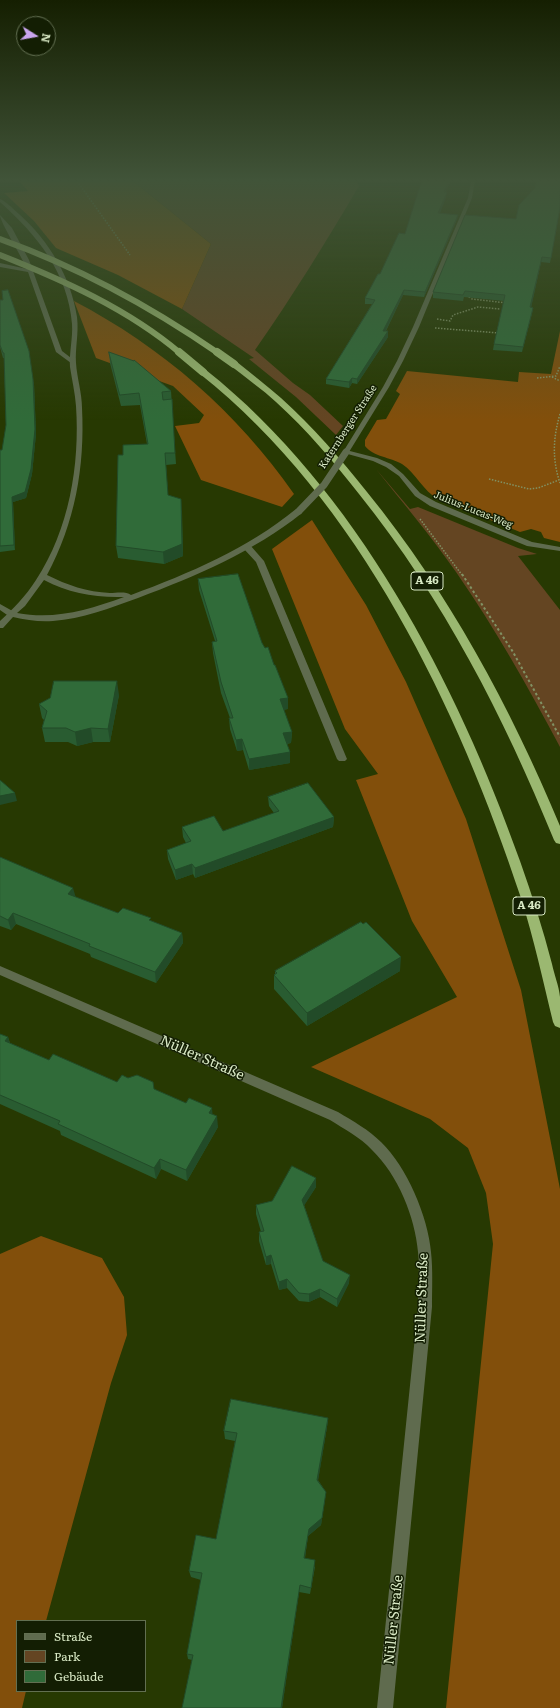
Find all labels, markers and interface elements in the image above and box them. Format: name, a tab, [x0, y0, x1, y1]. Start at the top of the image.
north arrow	[16, 16, 56, 56]
text: N	[38, 32, 56, 44]
street label: Katernberger Straße	[316, 383, 380, 471]
street label: Julius-Lucas-Weg	[432, 489, 514, 531]
road number: A 46	[411, 572, 443, 590]
road number: A 46	[513, 897, 545, 915]
street label: Nüller Straße	[157, 1032, 247, 1084]
street label: Nüller Straße	[412, 1253, 432, 1343]
street label: Nüller Straße	[381, 1574, 407, 1666]
legend	[16, 1620, 146, 1692]
text: Straße	[54, 1627, 92, 1645]
text: Park	[54, 1647, 80, 1665]
text: Gebäude	[54, 1667, 103, 1685]

